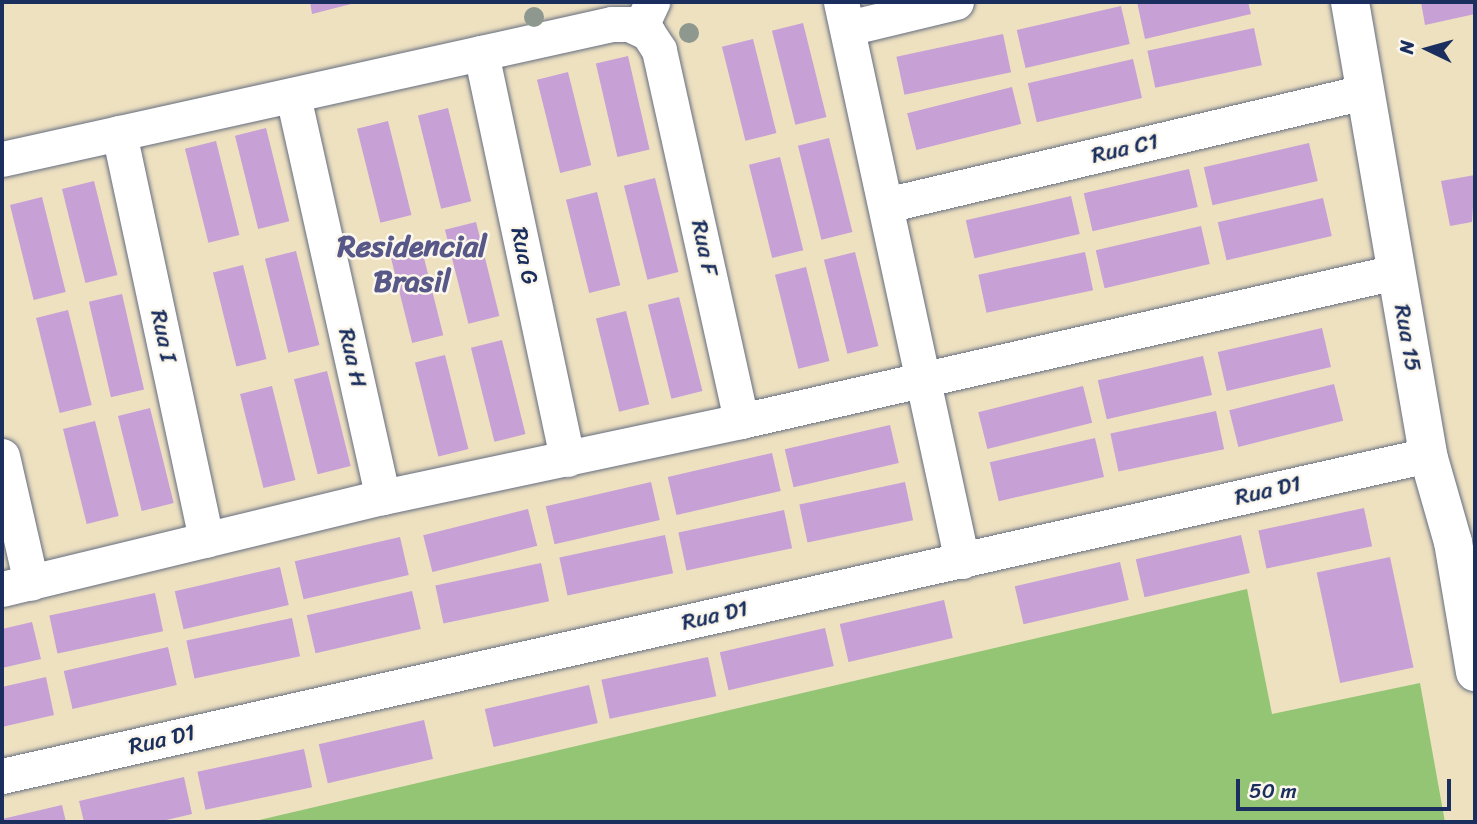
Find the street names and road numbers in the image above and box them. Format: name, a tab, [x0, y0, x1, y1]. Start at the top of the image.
street label: Rua C1	[1089, 128, 1161, 170]
street label: Rua F	[685, 218, 723, 278]
street label: Rua G	[504, 225, 544, 287]
street label: Rua 15	[1388, 302, 1426, 374]
street label: Rua I	[144, 307, 182, 365]
street label: Rua H	[332, 326, 372, 390]
street label: Rua D1	[1232, 470, 1304, 512]
street label: Rua D1	[679, 595, 751, 637]
street label: Rua D1	[126, 719, 198, 761]

